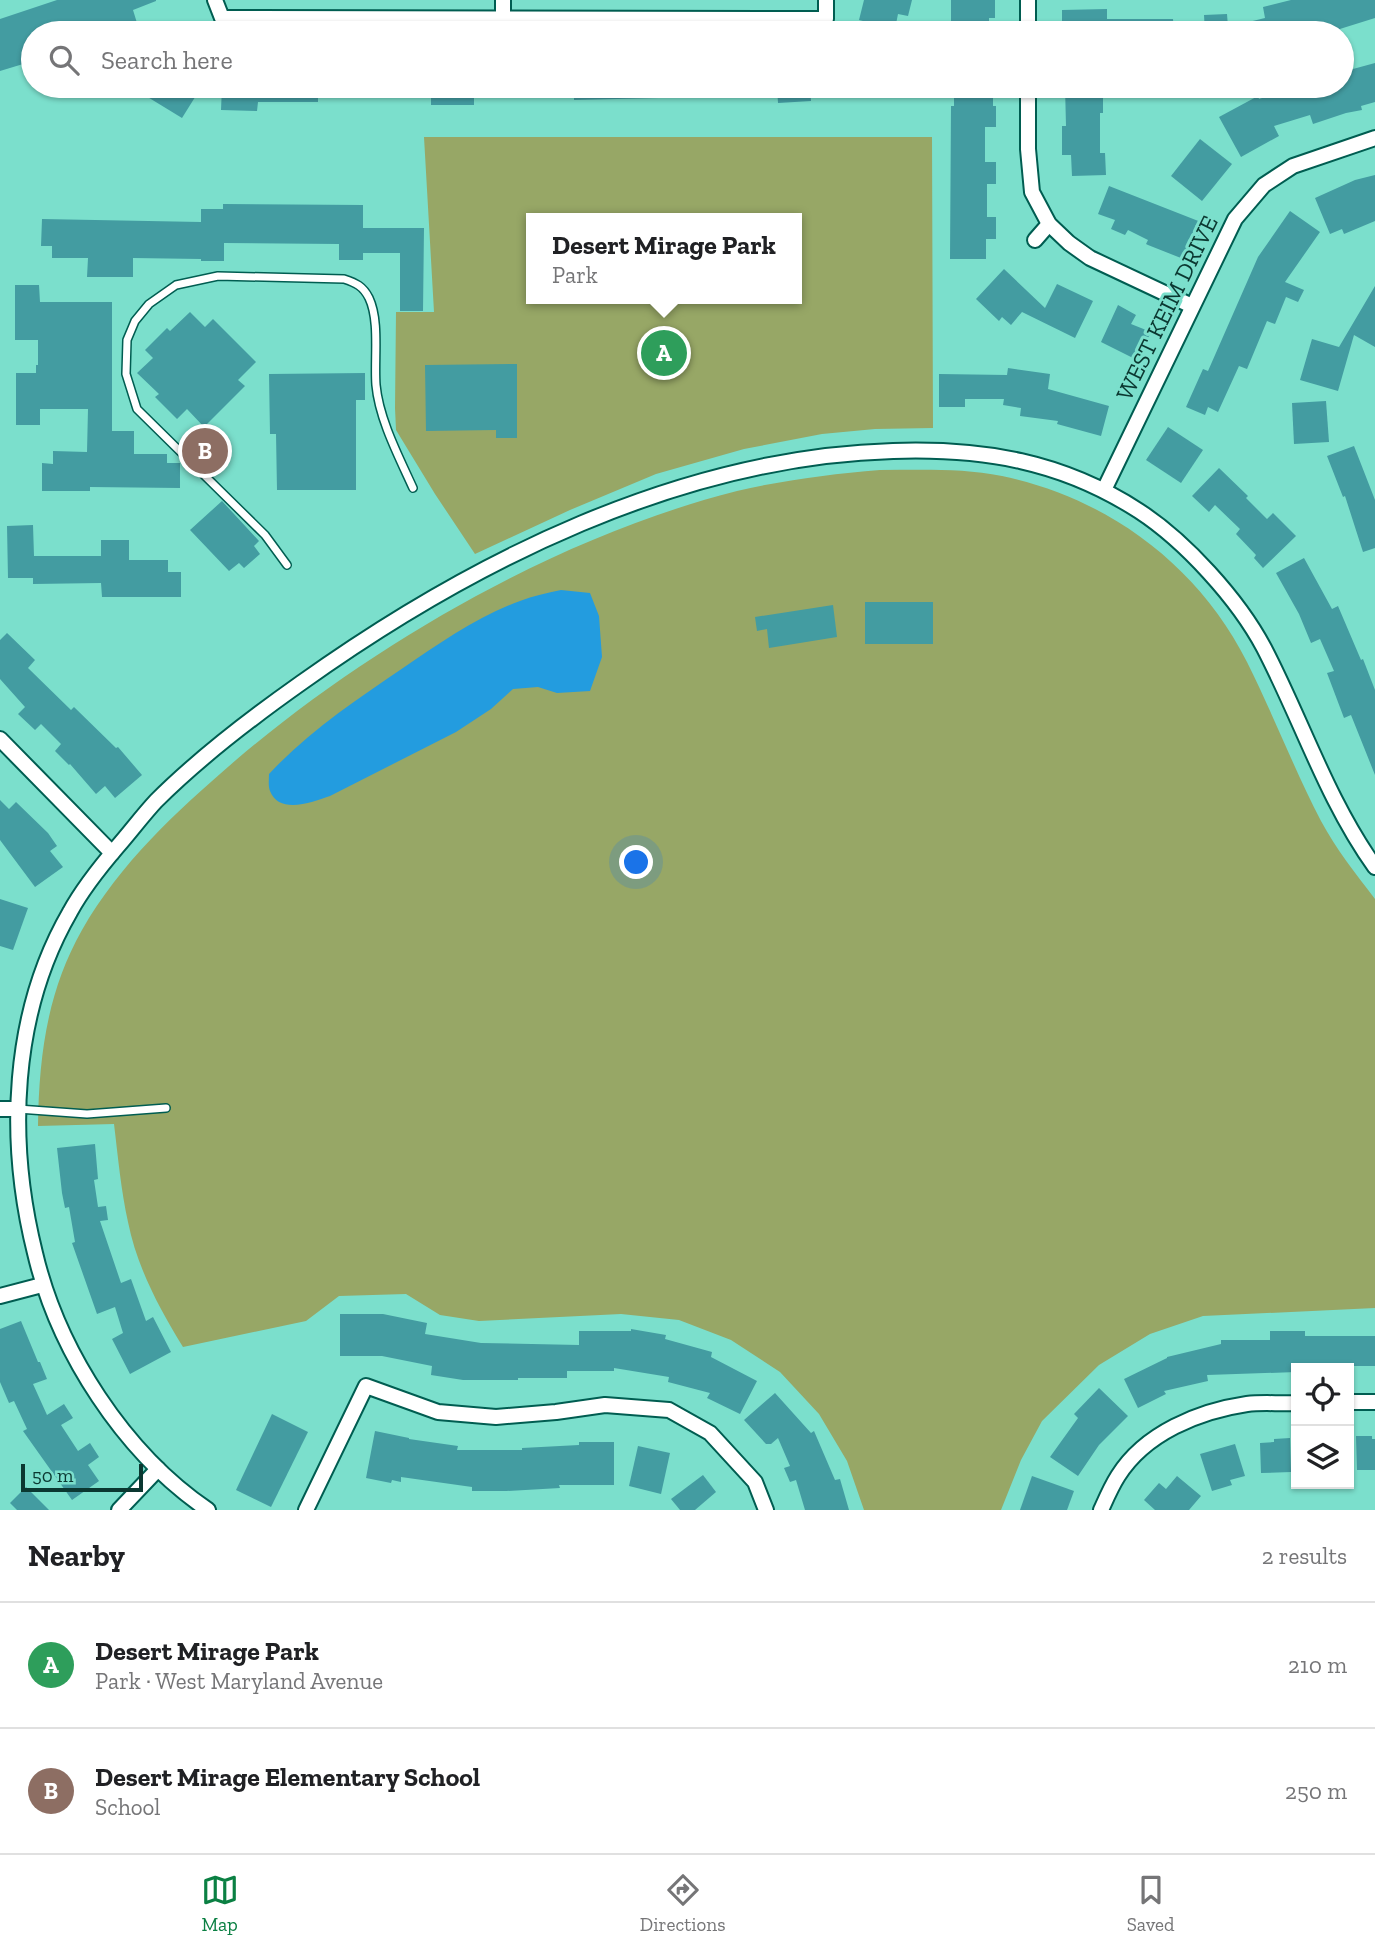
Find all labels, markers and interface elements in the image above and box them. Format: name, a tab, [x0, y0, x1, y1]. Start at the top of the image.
search box	[21, 21, 1354, 98]
icon: search	[45, 41, 83, 79]
text: Search here	[101, 44, 233, 76]
street label: WEST KEIM DRIVE	[1109, 211, 1224, 405]
popup	[526, 213, 802, 304]
text: Desert Mirage Park	[552, 229, 776, 261]
text: Park	[552, 261, 598, 289]
pin: A	[641, 327, 687, 379]
pin: B	[182, 425, 228, 477]
your location	[619, 845, 653, 879]
map controls	[1291, 1363, 1354, 1489]
button: locate	[1291, 1363, 1354, 1426]
button: layers	[1291, 1426, 1354, 1489]
scale bar	[21, 1461, 144, 1493]
text: 50 m	[32, 1464, 73, 1487]
text: Nearby	[28, 1538, 125, 1574]
text: 2 results	[1262, 1542, 1347, 1570]
text: Desert Mirage Park	[95, 1635, 319, 1667]
text: A	[43, 1651, 59, 1679]
text: 210 m	[1288, 1651, 1347, 1679]
text: Park · West Maryland Avenue	[95, 1667, 383, 1695]
text: Desert Mirage Elementary School	[95, 1761, 480, 1793]
text: B	[44, 1777, 58, 1805]
text: 250 m	[1285, 1777, 1347, 1805]
text: School	[95, 1793, 160, 1821]
tab: Map	[201, 1871, 239, 1936]
tab: Directions	[640, 1871, 726, 1936]
tab: Saved	[1127, 1871, 1174, 1936]

